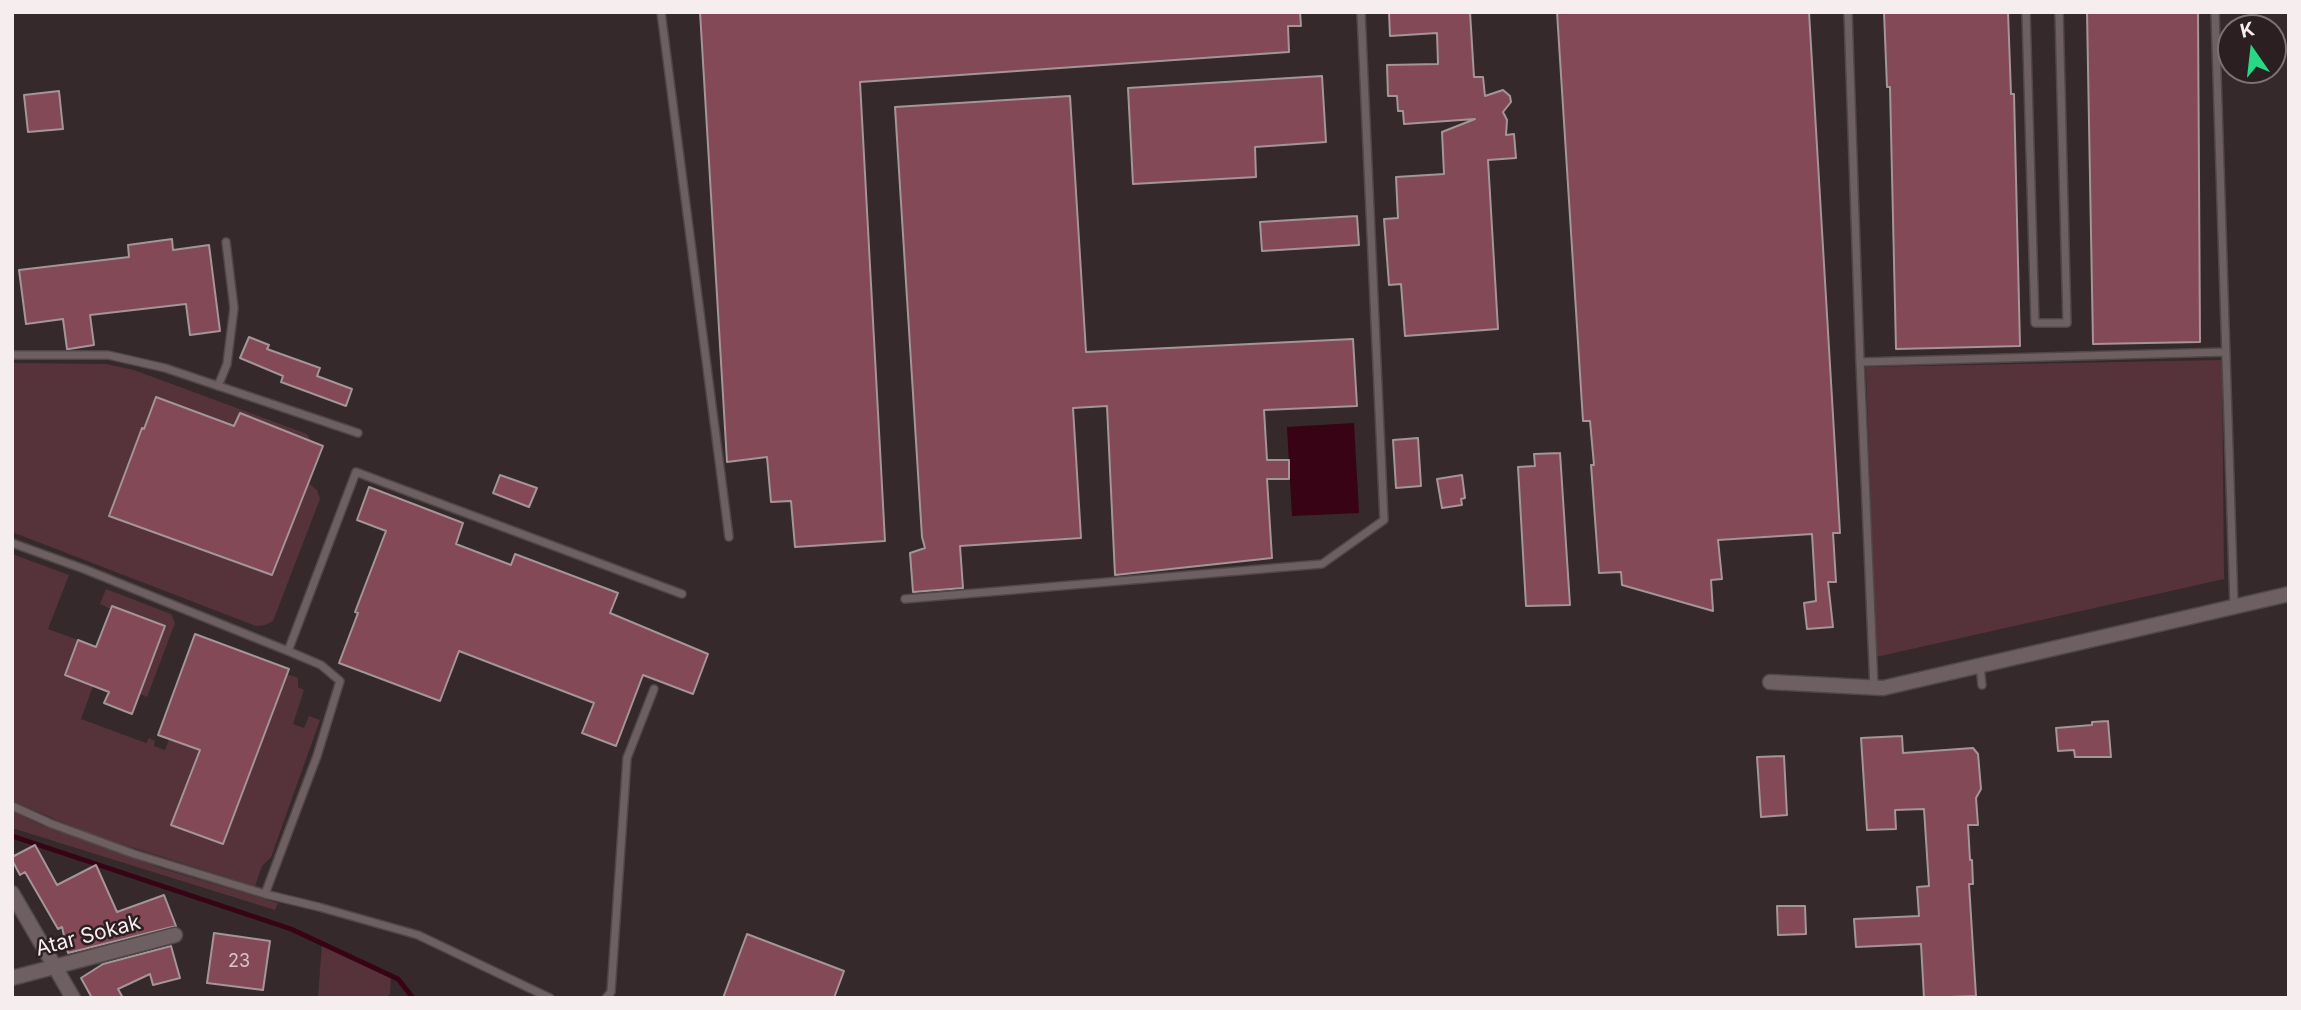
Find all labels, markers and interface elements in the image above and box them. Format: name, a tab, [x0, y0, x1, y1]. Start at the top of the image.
north arrow	[2217, 14, 2287, 84]
text: K	[2238, 17, 2257, 43]
street label: Atar Sokak	[33, 910, 143, 962]
house number: 23	[228, 951, 250, 973]

